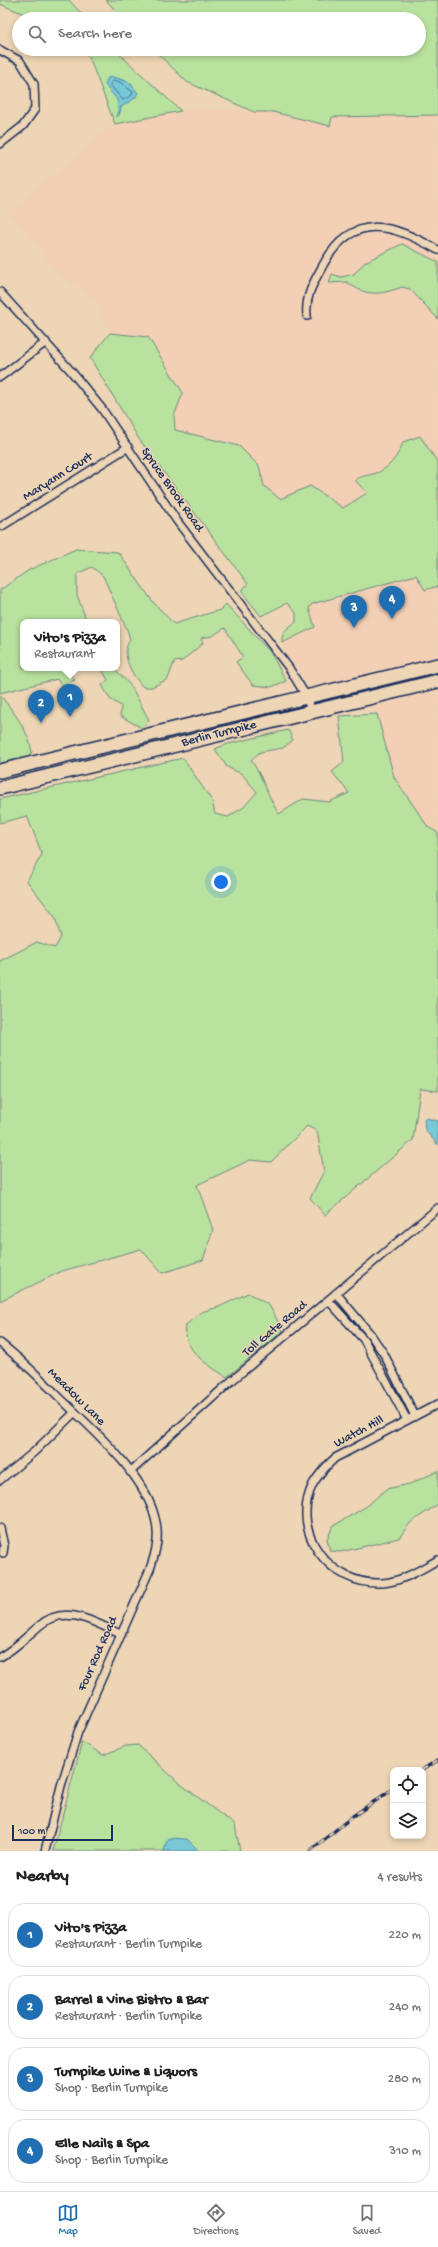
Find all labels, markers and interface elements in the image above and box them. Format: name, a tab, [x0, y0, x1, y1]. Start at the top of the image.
search box	[12, 12, 426, 56]
icon: search	[26, 23, 48, 45]
text: Search here	[58, 25, 132, 43]
street label: Spruce Brook Road	[137, 445, 207, 536]
street label: Maryann Court	[20, 449, 97, 504]
pin: 4	[379, 586, 405, 619]
pin: 3	[341, 595, 367, 628]
popup	[20, 619, 120, 671]
text: Vito's Pizza	[34, 629, 106, 647]
text: Restaurant	[34, 647, 94, 662]
pin: 1	[57, 684, 83, 717]
pin: 2	[28, 690, 54, 723]
street label: Berlin Turnpike	[179, 717, 258, 751]
your location	[211, 872, 231, 892]
street label: Toll Gate Road	[239, 1297, 311, 1361]
street label: Meadow Lane	[44, 1365, 108, 1429]
street label: Watch Hill	[332, 1413, 386, 1451]
street label: Four Rod Road	[75, 1613, 122, 1694]
map controls	[390, 1767, 426, 1839]
button: locate	[390, 1767, 426, 1803]
button: layers	[390, 1803, 426, 1839]
scale bar	[12, 1823, 113, 1842]
text: 100 m	[18, 1826, 45, 1838]
text: Nearby	[16, 1867, 69, 1887]
text: 4 results	[378, 1870, 422, 1885]
text: Vito's Pizza	[55, 1919, 126, 1937]
text: 1	[27, 1928, 33, 1943]
text: 220 m	[389, 1928, 421, 1943]
text: Restaurant · Berlin Turnpike	[55, 1937, 202, 1952]
text: Barrel & Vine Bistro & Bar	[55, 1991, 208, 2009]
text: 2	[27, 2000, 33, 2015]
text: 240 m	[389, 2000, 421, 2015]
text: Restaurant · Berlin Turnpike	[55, 2009, 202, 2024]
text: Turnpike Wine & Liquors	[55, 2063, 197, 2081]
text: 3	[27, 2072, 33, 2087]
text: 280 m	[388, 2072, 421, 2087]
text: Shop · Berlin Turnpike	[55, 2081, 168, 2096]
text: Elle Nails & Spa	[55, 2135, 149, 2153]
text: 4	[27, 2144, 33, 2159]
text: 310 m	[389, 2144, 421, 2159]
text: Shop · Berlin Turnpike	[55, 2153, 168, 2168]
tab: Map	[57, 2202, 79, 2238]
tab: Directions	[194, 2202, 238, 2238]
tab: Saved	[353, 2202, 381, 2238]

